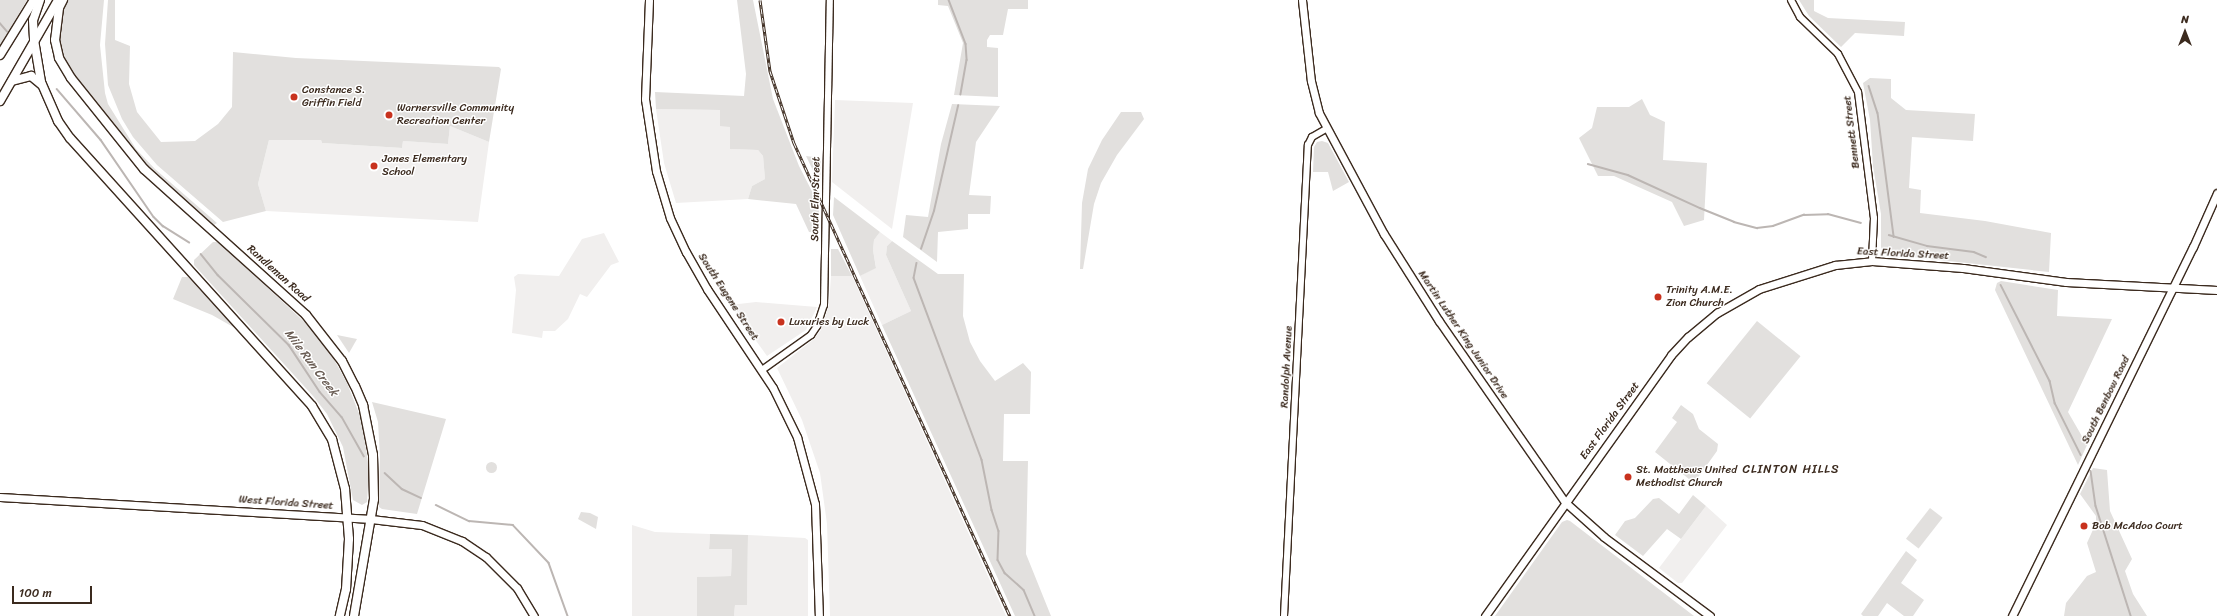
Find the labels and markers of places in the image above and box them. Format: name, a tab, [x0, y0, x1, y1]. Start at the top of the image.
place label: Constance S. Griffin Field	[302, 84, 365, 110]
marker: Constance S. Griffin Field	[289, 92, 299, 102]
place label: Warnersville Community Recreation Center	[397, 102, 514, 128]
marker: Warnersville Community Recreation Center	[384, 110, 394, 120]
place label: Jones Elementary School	[382, 153, 468, 179]
marker: Jones Elementary School	[369, 161, 379, 171]
place label: Trinity A.M.E. Zion Church	[1666, 284, 1733, 310]
marker: Trinity A.M.E. Zion Church	[1653, 292, 1663, 302]
place label: Luxuries by Luck	[789, 315, 869, 329]
marker: Luxuries by Luck	[776, 317, 786, 327]
place label: St. Matthews United Methodist Church	[1636, 464, 1736, 490]
marker: St. Matthews United Methodist Church	[1623, 472, 1633, 482]
place label: Bob McAdoo Court	[2092, 519, 2183, 533]
marker: Bob McAdoo Court	[2079, 521, 2089, 531]

